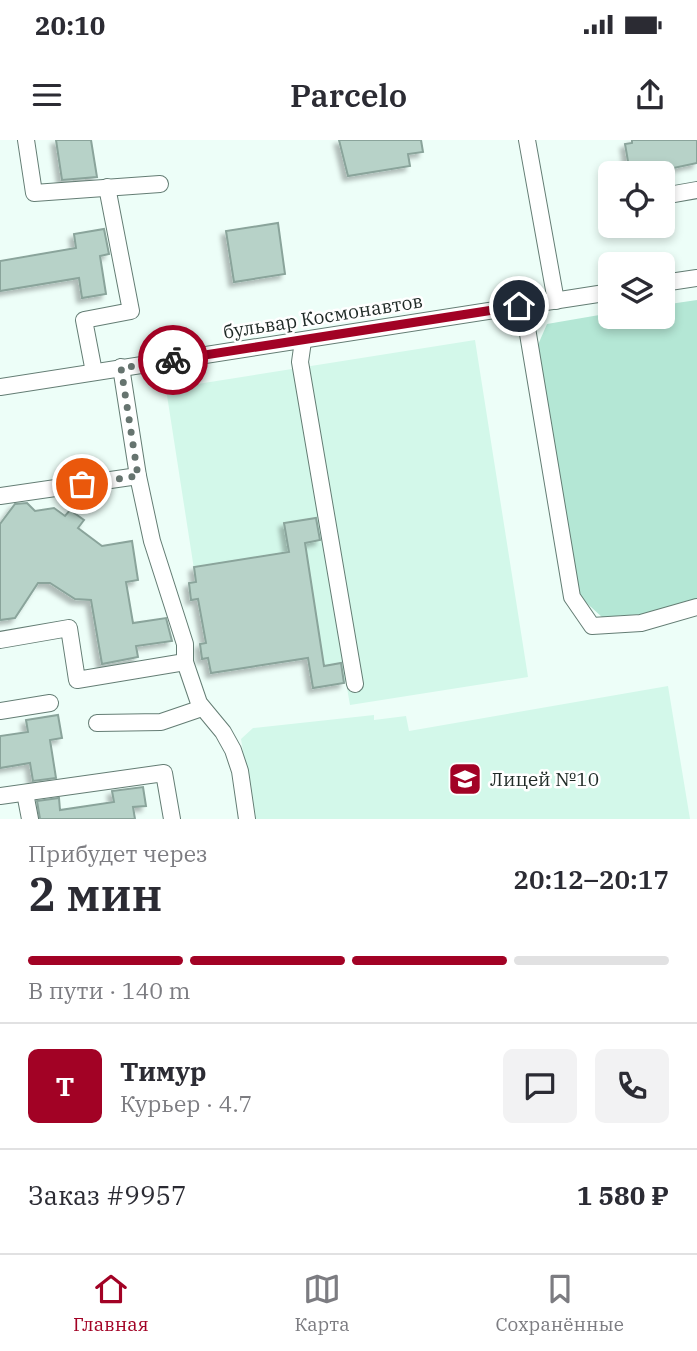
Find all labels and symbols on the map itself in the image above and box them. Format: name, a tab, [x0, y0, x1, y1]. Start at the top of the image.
pin	[489, 276, 549, 336]
street label: бульвар Космонавтов	[222, 288, 424, 344]
courier	[138, 325, 208, 395]
pin	[52, 454, 112, 514]
school or university icon: Лицей №10	[446, 760, 484, 798]
place label: Лицей №10	[490, 767, 599, 791]

